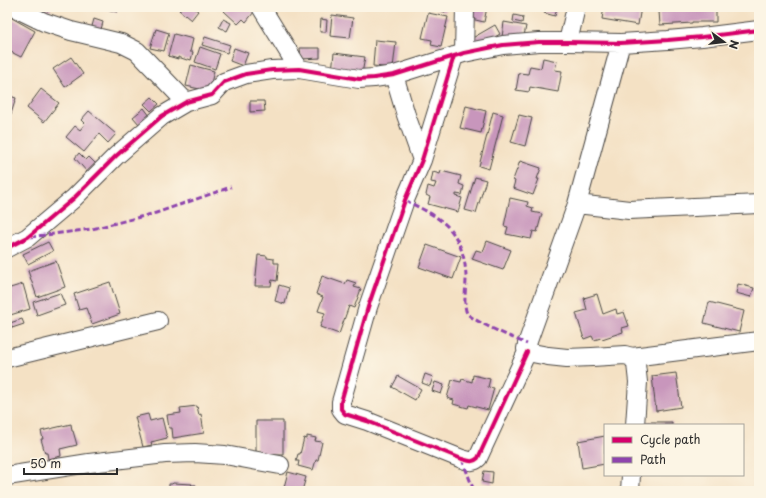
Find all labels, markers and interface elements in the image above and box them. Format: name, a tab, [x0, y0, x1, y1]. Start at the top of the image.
north arrow	[704, 22, 744, 62]
text: N	[725, 38, 743, 51]
legend	[604, 424, 744, 476]
text: Cycle path	[640, 430, 701, 448]
scale bar	[24, 450, 117, 476]
text: Path	[640, 450, 666, 468]
text: 50 m	[30, 454, 61, 472]

